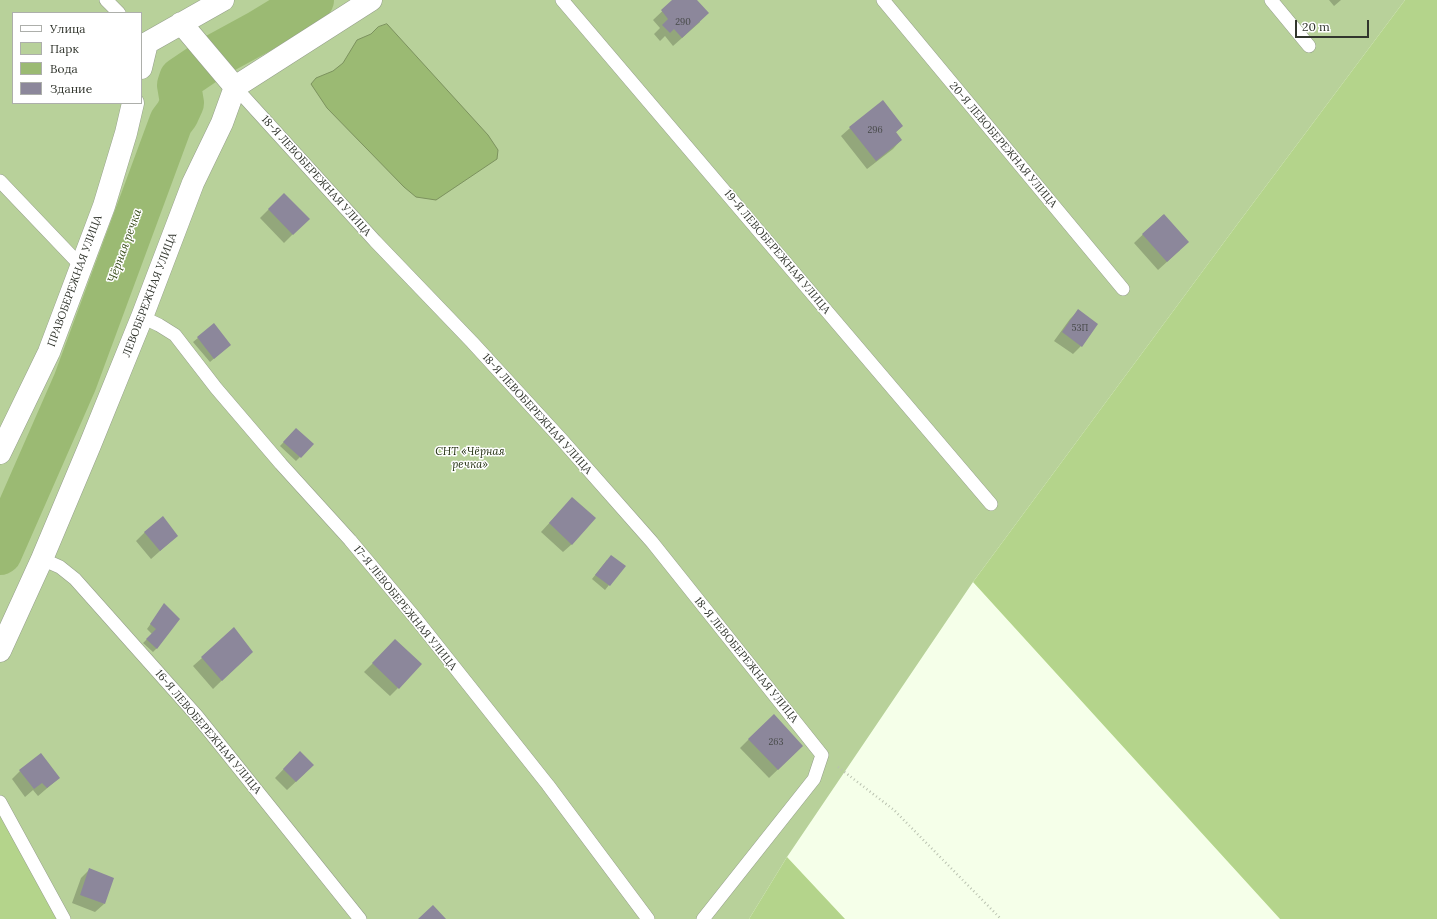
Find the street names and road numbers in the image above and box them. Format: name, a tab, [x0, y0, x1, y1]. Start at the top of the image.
street label: 20-Я ЛЕВОБЕРЕЖНАЯ УЛИЦА	[946, 79, 1060, 211]
street label: 18-Я ЛЕВОБЕРЕЖНАЯ УЛИЦА	[258, 113, 374, 239]
street label: 19-Я ЛЕВОБЕРЕЖНАЯ УЛИЦА	[721, 187, 833, 317]
street label: ПРАВОБЕРЕЖНАЯ УЛИЦА	[45, 213, 105, 349]
street label: ЛЕВОБЕРЕЖНАЯ УЛИЦА	[120, 231, 180, 359]
street label: 18-Я ЛЕВОБЕРЕЖНАЯ УЛИЦА	[479, 351, 595, 477]
street label: 17-Я ЛЕВОБЕРЕЖНАЯ УЛИЦА	[351, 543, 459, 673]
street label: 18-Я ЛЕВОБЕРЕЖНАЯ УЛИЦА	[691, 595, 801, 725]
street label: 16-Я ЛЕВОБЕРЕЖНАЯ УЛИЦА	[152, 667, 264, 797]

